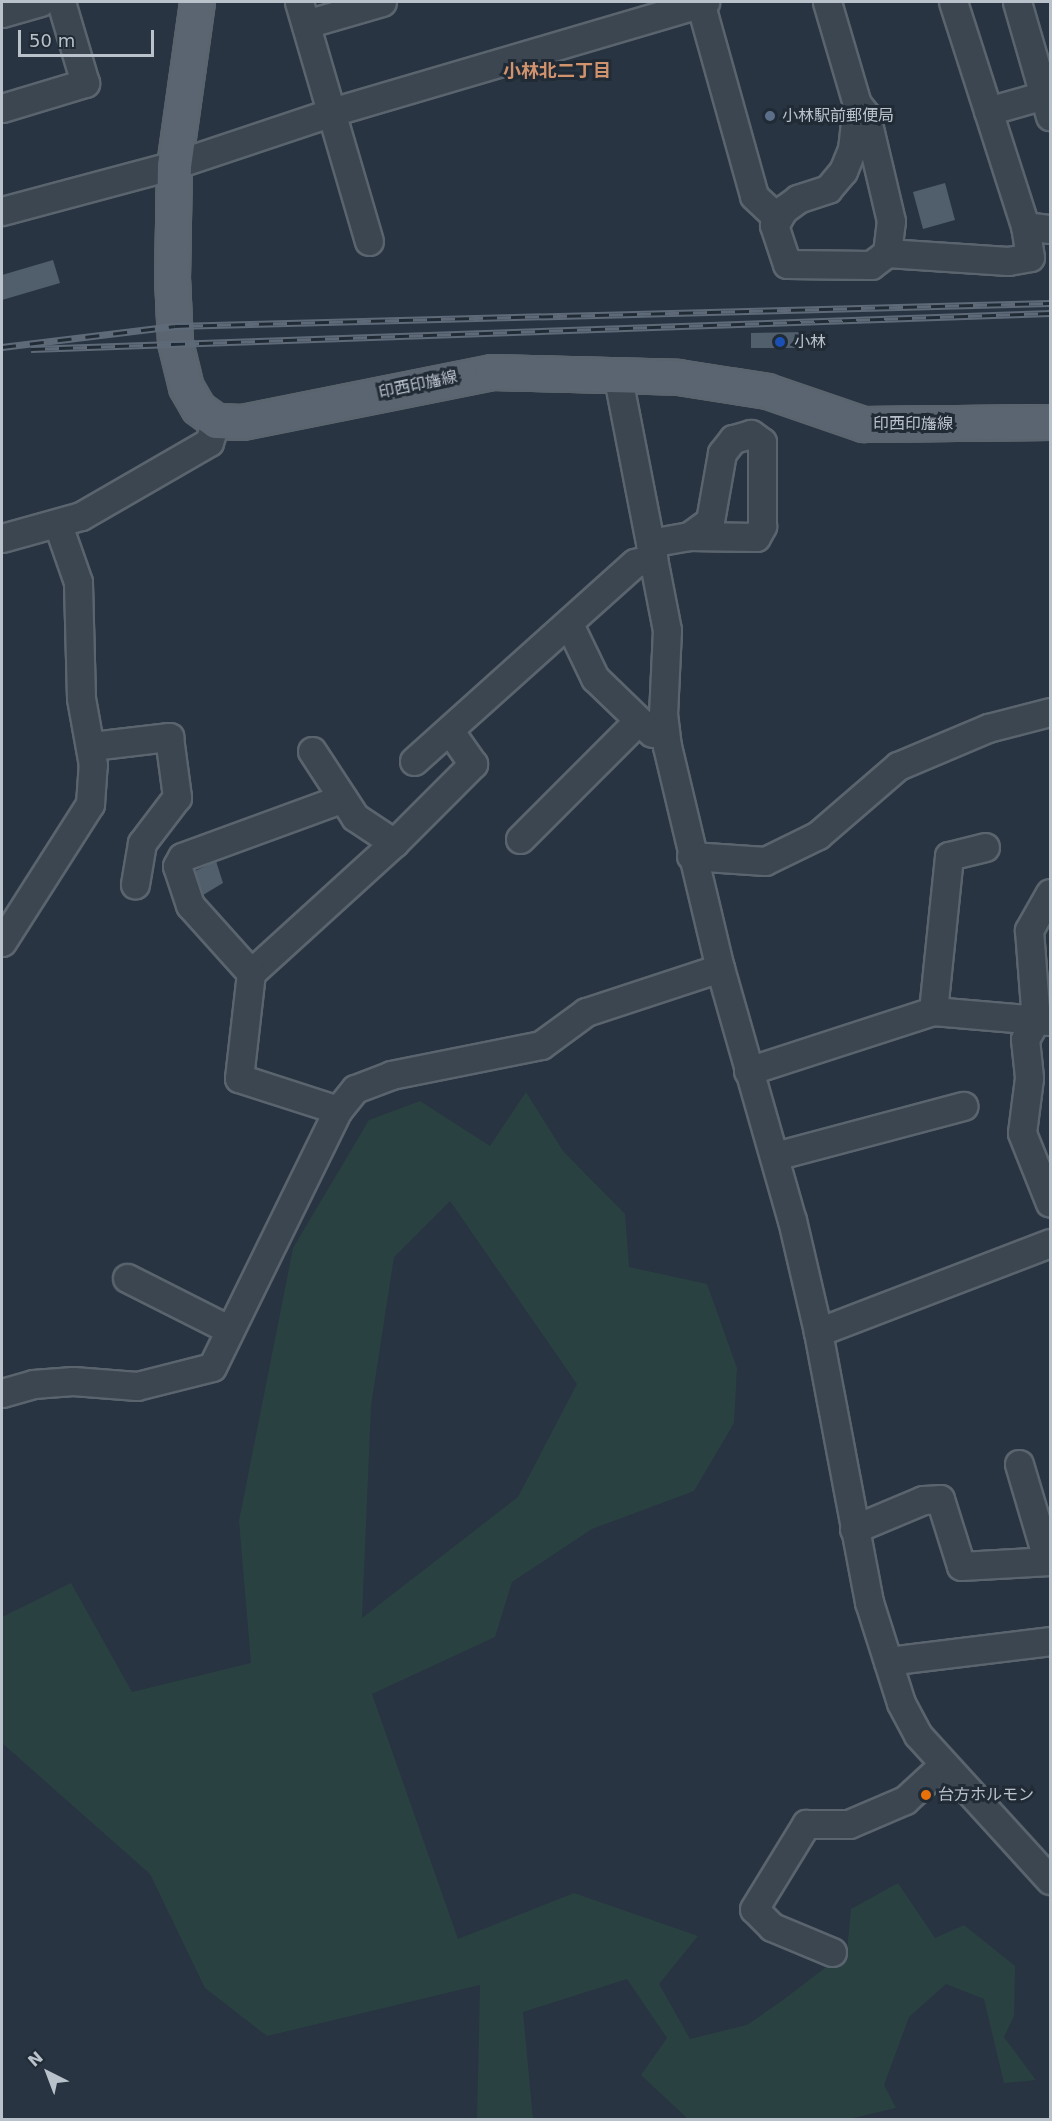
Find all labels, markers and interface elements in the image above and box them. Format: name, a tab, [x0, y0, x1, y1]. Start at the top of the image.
scale bar	[21, 18, 158, 56]
text: 50 m	[29, 30, 75, 51]
district label: 小林北二丁目	[503, 60, 611, 82]
place label: 小林駅前郵便局	[782, 106, 894, 126]
marker: 小林駅前郵便局	[763, 109, 777, 123]
place label: 小林	[794, 332, 826, 352]
marker: 小林	[771, 333, 789, 351]
street label: 印西印旛線	[377, 367, 459, 403]
street label: 印西印旛線	[873, 414, 953, 434]
place label: 台方ホルモン	[938, 1785, 1034, 1805]
marker: 台方ホルモン	[919, 1788, 933, 1802]
north arrow	[18, 2043, 78, 2103]
text: N	[24, 2048, 47, 2071]

